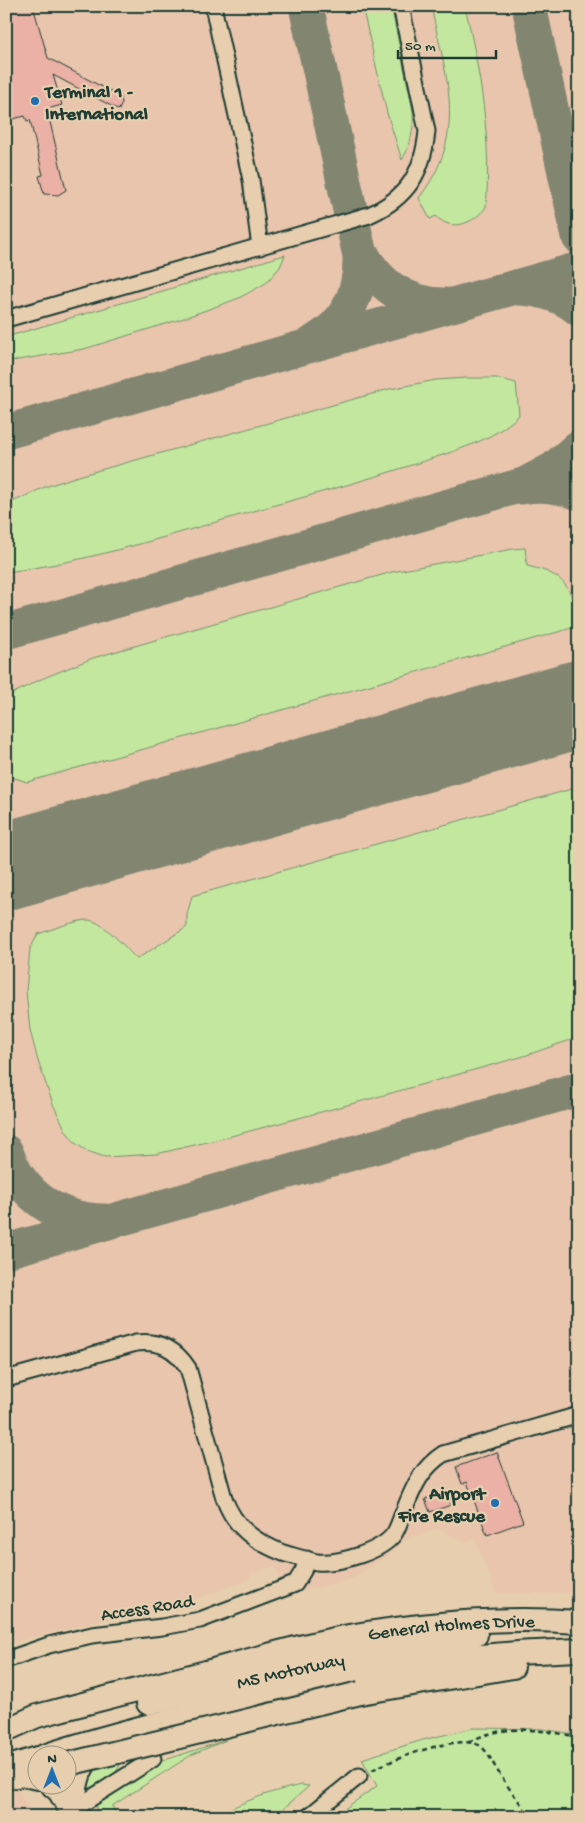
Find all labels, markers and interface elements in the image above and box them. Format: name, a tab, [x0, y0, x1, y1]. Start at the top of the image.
scale bar	[398, 28, 495, 60]
text: 50 m	[405, 38, 436, 56]
place label: Terminal 1 - International	[43, 82, 148, 127]
marker: Terminal 1 - International	[29, 95, 41, 107]
place label: Airport Fire Rescue	[397, 1484, 487, 1529]
marker: Airport Fire Rescue	[489, 1497, 501, 1509]
street label: Access Road	[99, 1590, 198, 1628]
street label: General Holmes Drive	[366, 1612, 535, 1648]
street label: M5 Motorway	[235, 1649, 347, 1696]
north arrow	[28, 1746, 78, 1796]
text: N	[47, 1751, 57, 1768]

